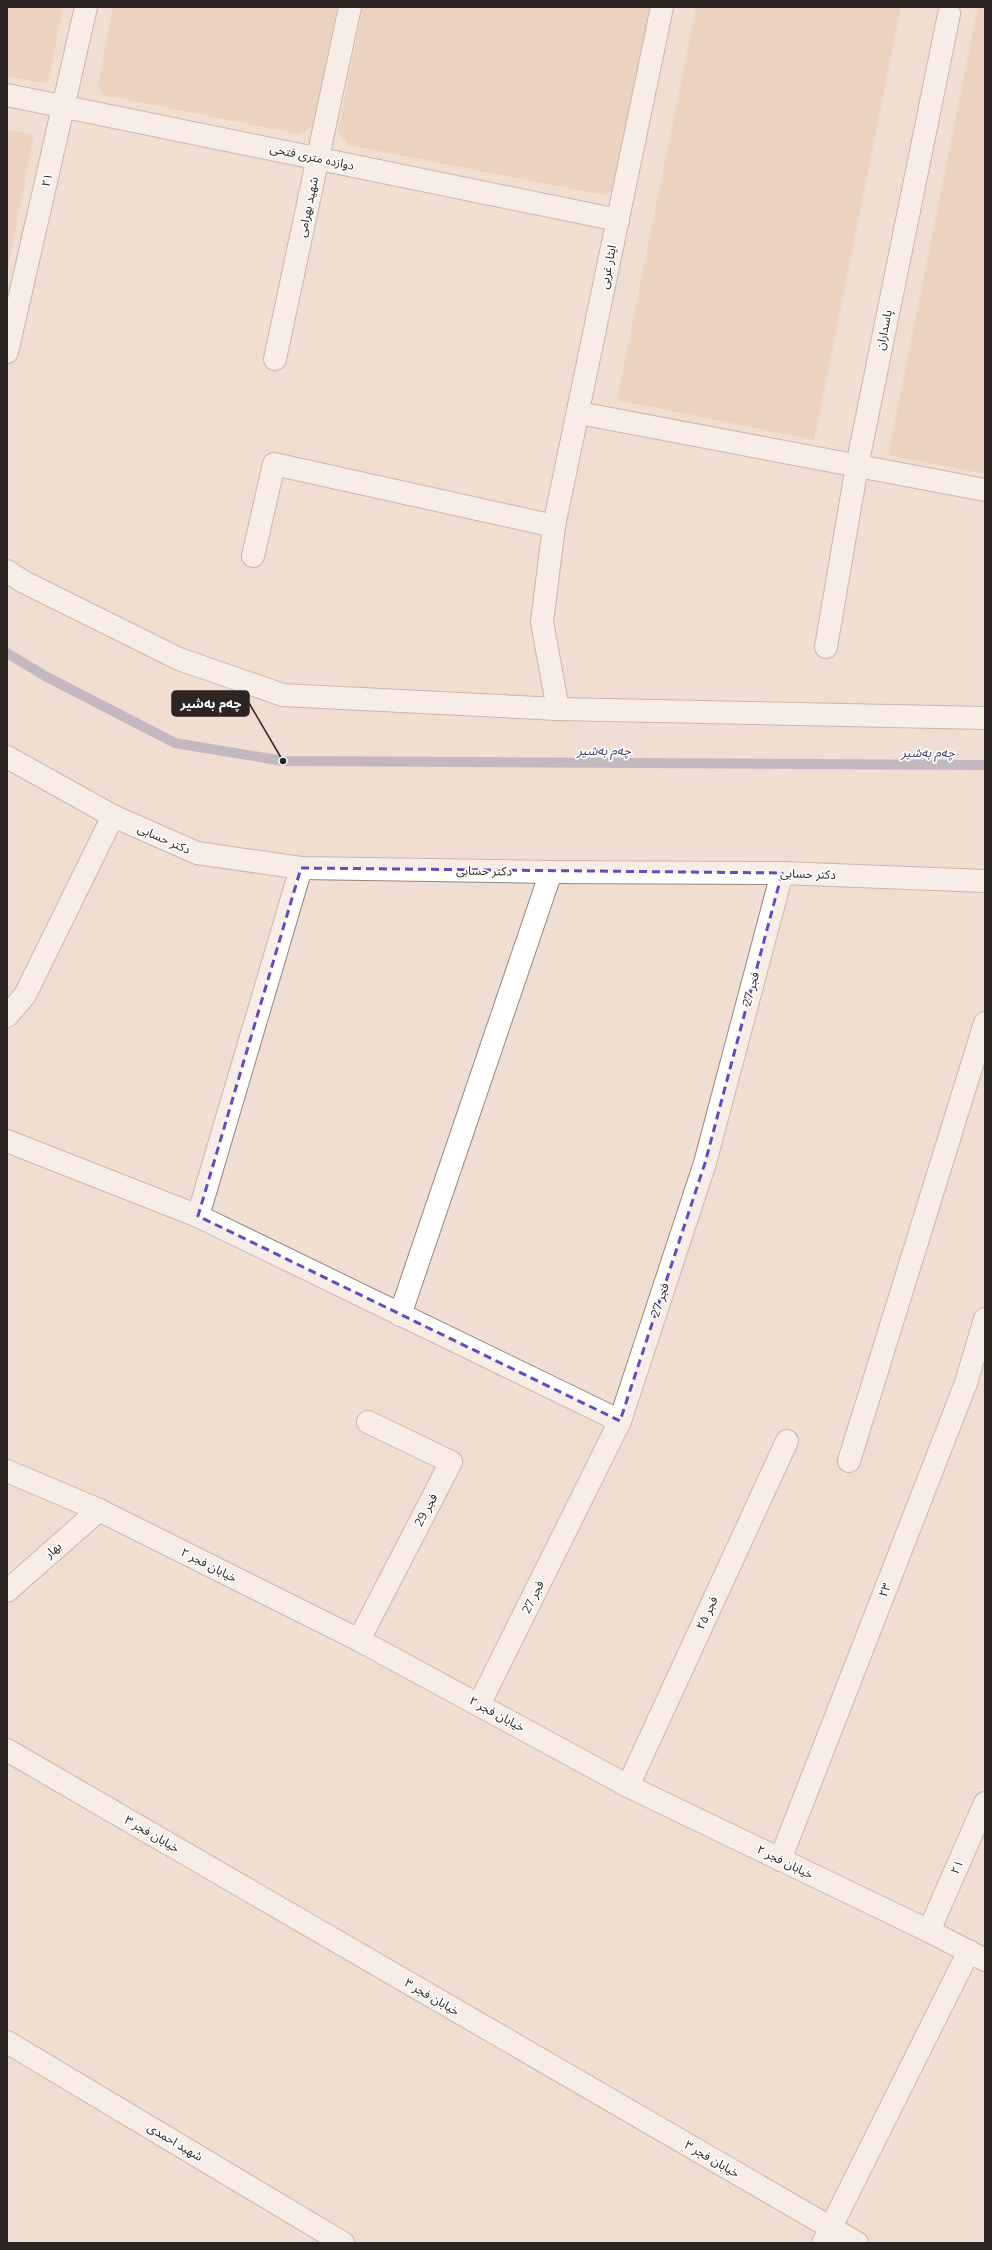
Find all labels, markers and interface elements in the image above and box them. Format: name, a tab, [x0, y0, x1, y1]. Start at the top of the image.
street label: دوازده متری فتحی	[269, 140, 356, 173]
street label: ۲۱	[38, 172, 55, 188]
street label: شهید بهرامی	[294, 175, 321, 238]
street label: ایثار غربی	[596, 244, 619, 290]
street label: پاسداران	[872, 308, 896, 352]
callout: چەم بەشیر	[172, 691, 249, 716]
text: چەم بەشیر	[179, 695, 242, 713]
water label: چەم بەشیر	[576, 742, 631, 761]
water label: چەم بەشیر	[900, 744, 955, 763]
street label: دکتر حسابی	[136, 820, 193, 857]
street label: دکتر حسابی	[456, 863, 512, 879]
street label: دکتر حسابی	[780, 865, 836, 882]
street label: فجر 27	[739, 970, 762, 1008]
street label: فجر 27	[647, 1281, 672, 1319]
street label: فجر 29	[411, 1491, 440, 1529]
street label: بهار	[40, 1538, 64, 1562]
street label: خیابان فجر ۲	[179, 1544, 240, 1585]
street label: فجر 27	[518, 1578, 547, 1616]
street label: ۲۳	[875, 1581, 894, 1599]
street label: فجر ۲۵	[692, 1594, 721, 1632]
street label: خیابان فجر ۲	[467, 1693, 528, 1735]
street label: خیابان فجر ۳	[122, 1812, 182, 1855]
street label: خیابان فجر ۲	[755, 1841, 816, 1882]
street label: ۲۱	[947, 1857, 966, 1876]
street label: خیابان فجر ۳	[402, 1975, 462, 2018]
street label: شهید احمدی	[145, 2119, 206, 2164]
street label: خیابان فجر ۳	[682, 2137, 742, 2180]

